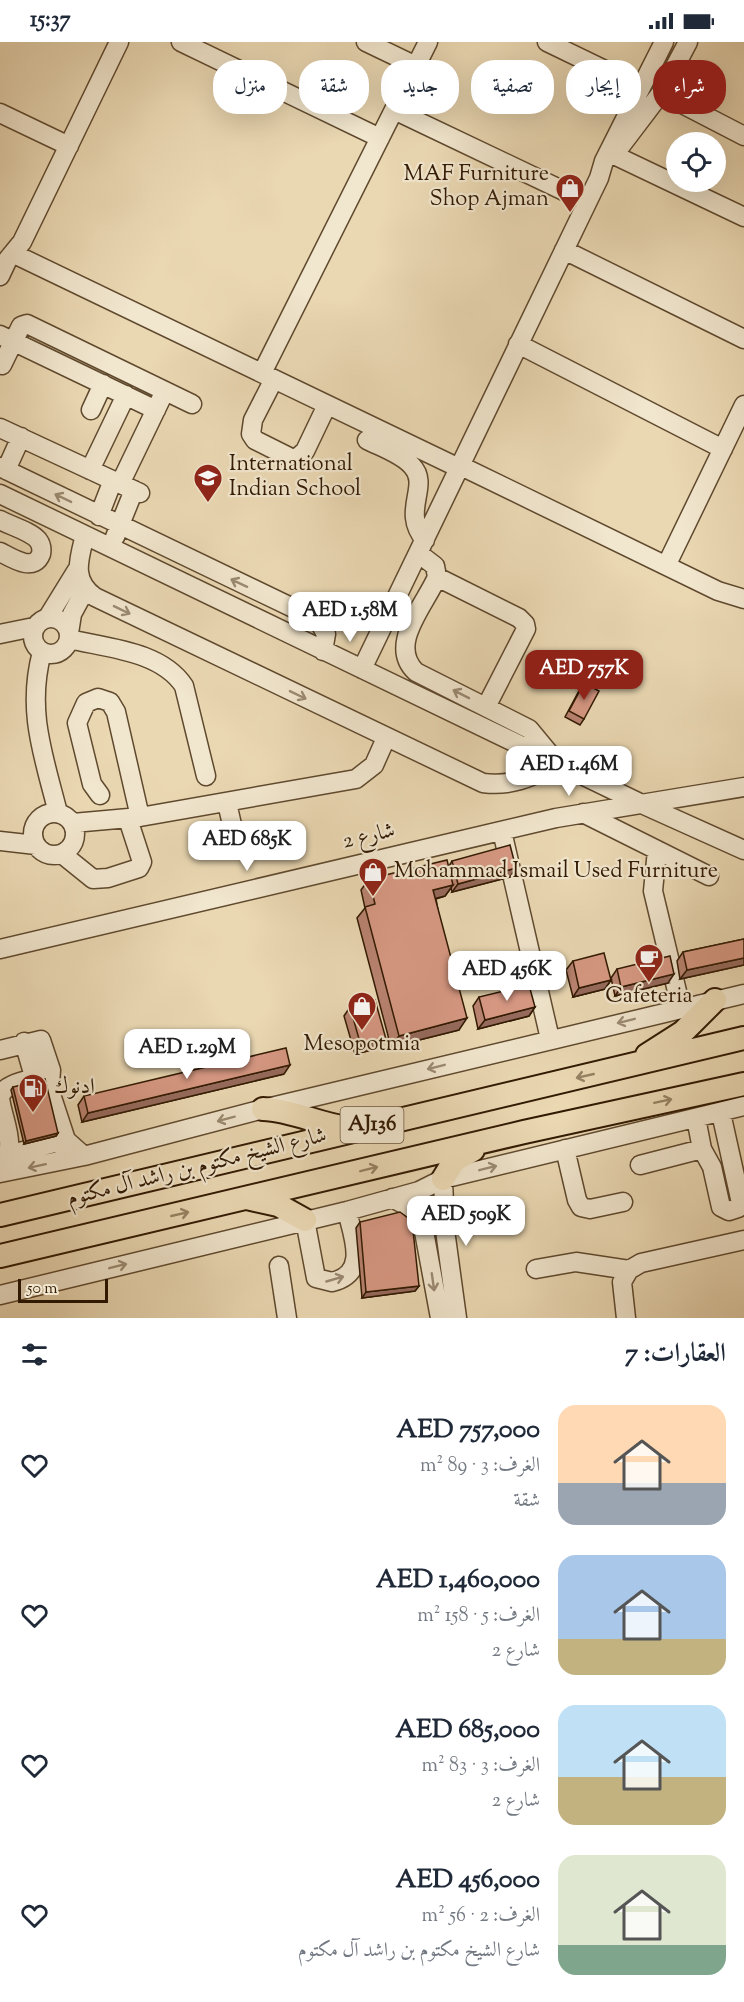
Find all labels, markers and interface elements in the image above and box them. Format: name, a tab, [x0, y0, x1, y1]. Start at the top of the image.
text: 15:37	[30, 5, 71, 37]
chip: منزل	[213, 60, 287, 114]
chip: شقة	[299, 60, 369, 114]
chip: جديد	[381, 60, 459, 114]
chip: تصفية	[471, 60, 554, 114]
chip: إيجار	[566, 60, 641, 114]
chip: شراء	[653, 60, 726, 114]
map controls	[666, 132, 726, 192]
button: locate	[666, 132, 726, 192]
place label: MAF Furniture Shop Ajman	[403, 159, 549, 216]
shop icon: MAF Furniture Shop Ajman	[554, 172, 586, 214]
place label: International Indian School	[229, 449, 361, 506]
school or university icon: International Indian School	[192, 462, 224, 504]
one-way arrow	[54, 492, 72, 504]
one-way arrow	[230, 576, 248, 588]
pin: AED 1.58M	[281, 592, 419, 643]
text: AED 1.58M	[302, 597, 398, 626]
one-way arrow	[113, 605, 131, 616]
pin: AED 757K	[522, 650, 646, 701]
text: AED 757K	[539, 655, 629, 684]
one-way arrow	[453, 688, 471, 700]
one-way arrow	[288, 690, 306, 702]
pin: AED 1.46M	[500, 746, 638, 797]
text: AED 1.46M	[520, 751, 618, 780]
street label: شارع 2	[339, 815, 399, 859]
pin: AED 685K	[185, 821, 309, 872]
text: AED 685K	[202, 826, 292, 855]
shop icon: Mohammad Ismail Used Furniture	[357, 856, 389, 898]
place label: Mohammad Ismail Used Furniture	[394, 856, 718, 888]
cafe icon: Cafeteria	[633, 942, 665, 984]
pin: AED 456K	[445, 951, 569, 1002]
text: AED 456K	[462, 956, 552, 985]
place label: Cafeteria	[605, 981, 693, 1013]
shop icon: Mesopotmia	[346, 990, 378, 1032]
one-way arrow	[616, 1015, 635, 1027]
pin: AED 1.29M	[118, 1029, 256, 1080]
place label: Mesopotmia	[304, 1029, 420, 1061]
text: AED 1.29M	[138, 1034, 236, 1063]
one-way arrow	[427, 1061, 446, 1073]
one-way arrow	[576, 1071, 595, 1083]
fuel station icon: ادنوك	[17, 1072, 49, 1114]
place label: ادنوك	[54, 1072, 95, 1104]
one-way arrow	[654, 1095, 673, 1107]
road number: AJ136	[340, 1107, 404, 1143]
one-way arrow	[217, 1113, 236, 1125]
street label: شارع الشيخ مكتوم بن راشد آل مكتوم	[64, 1120, 330, 1217]
one-way arrow	[28, 1161, 47, 1172]
one-way arrow	[479, 1162, 498, 1174]
one-way arrow	[360, 1163, 379, 1175]
pin: AED 509K	[404, 1196, 528, 1247]
text: AED 509K	[421, 1201, 511, 1230]
one-way arrow	[170, 1208, 189, 1220]
one-way arrow	[108, 1260, 127, 1272]
one-way arrow	[427, 1272, 438, 1291]
one-way arrow	[325, 1273, 344, 1284]
scale bar	[18, 1276, 108, 1304]
text: 50 m	[27, 1278, 58, 1301]
text: العقارات: 7	[625, 1336, 726, 1373]
icon: filters	[18, 1338, 51, 1371]
text: AED 757,000	[396, 1412, 540, 1449]
icon: home	[606, 1429, 678, 1501]
icon: heart	[18, 1449, 51, 1482]
text: الغرف: 3 · 89 m²	[420, 1452, 540, 1481]
text: شقة	[514, 1487, 540, 1516]
text: AED 1,460,000	[376, 1562, 540, 1599]
icon: home	[606, 1579, 678, 1651]
icon: heart	[18, 1599, 51, 1632]
text: الغرف: 5 · 158 m²	[417, 1602, 540, 1631]
text: شارع 2	[492, 1637, 540, 1666]
text: AED 685,000	[395, 1712, 540, 1749]
icon: home	[606, 1729, 678, 1801]
icon: heart	[18, 1749, 51, 1782]
text: الغرف: 3 · 83 m²	[422, 1752, 540, 1781]
text: شارع 2	[492, 1787, 540, 1816]
text: AED 456,000	[396, 1862, 540, 1899]
icon: home	[606, 1879, 678, 1951]
icon: heart	[18, 1899, 51, 1932]
text: الغرف: 2 · 56 m²	[422, 1902, 540, 1931]
text: شارع الشيخ مكتوم بن راشد آل مكتوم	[298, 1937, 540, 1966]

